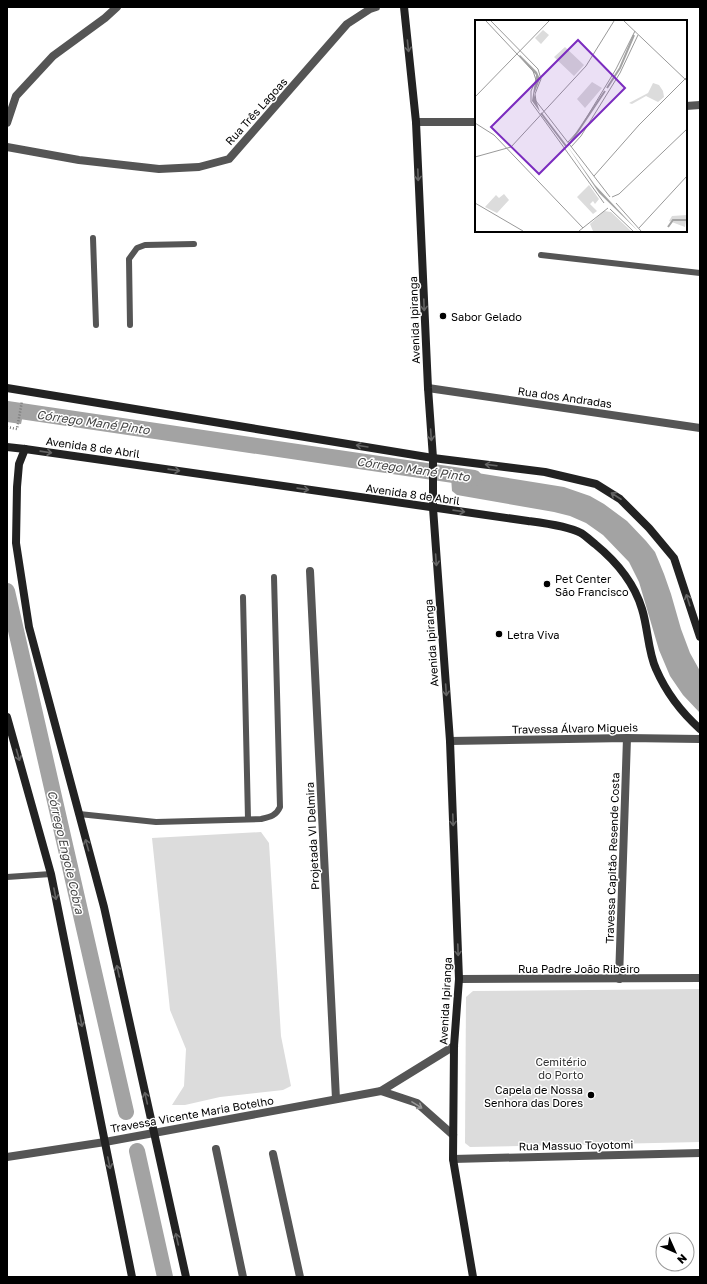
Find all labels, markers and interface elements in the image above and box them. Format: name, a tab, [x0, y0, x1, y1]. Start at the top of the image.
inset map	[475, 20, 687, 232]
one-way arrow	[404, 39, 412, 52]
street label: Rua Três Lagoas	[222, 75, 290, 147]
one-way arrow	[415, 168, 422, 181]
street label: Avenida Ipiranga	[406, 276, 422, 364]
one-way arrow	[420, 298, 428, 311]
place label: Sabor Gelado	[451, 310, 522, 323]
marker: Sabor Gelado	[438, 311, 448, 321]
street label: Rua dos Andradas	[517, 384, 613, 410]
water label: Córrego Mané Pinto	[36, 407, 151, 437]
one-way arrow	[428, 428, 435, 441]
street label: Avenida 8 de Abril	[45, 434, 141, 460]
one-way arrow	[356, 442, 369, 450]
one-way arrow	[39, 448, 52, 456]
water label: Córrego Mané Pinto	[356, 454, 471, 484]
one-way arrow	[485, 461, 498, 469]
one-way arrow	[167, 466, 180, 474]
street label: Avenida 8 de Abril	[365, 481, 461, 507]
one-way arrow	[296, 485, 309, 493]
one-way arrow	[611, 492, 622, 500]
one-way arrow	[453, 507, 466, 515]
one-way arrow	[433, 553, 440, 566]
place label: Pet Center São Francisco	[555, 572, 629, 598]
marker: Pet Center São Francisco	[542, 579, 552, 589]
one-way arrow	[684, 594, 691, 607]
street label: Avenida Ipiranga	[421, 599, 441, 687]
place label: Letra Viva	[507, 628, 559, 641]
marker: Letra Viva	[494, 629, 504, 639]
one-way arrow	[442, 683, 449, 696]
street label: Travessa Álvaro Migueis	[512, 720, 638, 736]
one-way arrow	[14, 748, 22, 761]
street label: Travessa Capitão Resende Costa	[603, 772, 621, 944]
street label: Projetada VI Delmira	[303, 782, 321, 890]
water label: Córrego Engole Cobra	[44, 789, 88, 916]
one-way arrow	[449, 813, 456, 826]
one-way arrow	[82, 839, 90, 852]
one-way arrow	[52, 887, 60, 900]
one-way arrow	[454, 943, 461, 956]
street label: Avenida Ipiranga	[436, 957, 454, 1045]
street label: Rua Padre João Ribeiro	[518, 962, 640, 975]
one-way arrow	[113, 965, 121, 978]
one-way arrow	[77, 1015, 85, 1028]
park label: Cemitério do Porto	[535, 1055, 587, 1081]
place label: Capela de Nossa Senhora das Dores	[484, 1083, 583, 1109]
marker: Capela de Nossa Senhora das Dores	[586, 1090, 596, 1100]
one-way arrow	[142, 1092, 150, 1105]
street label: Travessa Vicente Maria Botelho	[109, 1093, 275, 1135]
one-way arrow	[411, 1101, 423, 1109]
street label: Rua Massuo Toyotomi	[519, 1137, 633, 1152]
one-way arrow	[105, 1156, 113, 1169]
north arrow	[655, 1232, 695, 1272]
one-way arrow	[173, 1233, 181, 1246]
text: N	[675, 1252, 690, 1267]

